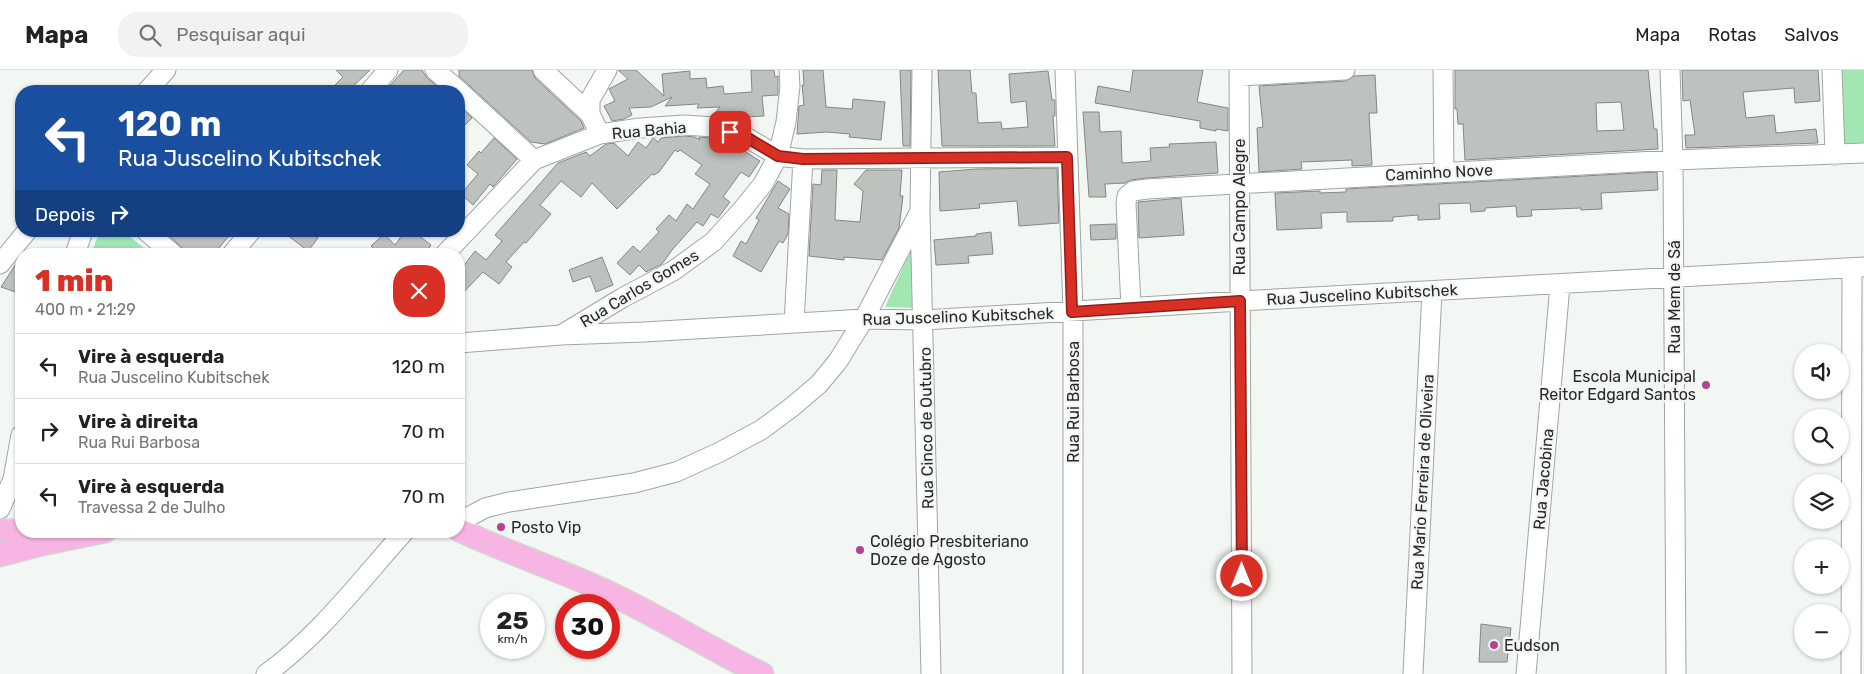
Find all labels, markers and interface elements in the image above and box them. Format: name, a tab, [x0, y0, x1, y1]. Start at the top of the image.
search box	[118, 12, 468, 57]
text: Mapa	[25, 21, 88, 49]
icon: search	[136, 21, 164, 49]
text: Pesquisar aqui	[176, 23, 306, 46]
text: Mapa	[1635, 24, 1680, 46]
text: Rotas	[1708, 24, 1756, 46]
text: Salvos	[1784, 24, 1839, 46]
text: 120 m	[118, 103, 221, 145]
icon: left	[35, 105, 100, 170]
pin	[709, 111, 751, 153]
street label: Rua Bahia	[611, 118, 687, 143]
icon: arrive	[716, 118, 744, 146]
street label: Rua Campo Alegre	[1230, 139, 1249, 275]
text: Rua Juscelino Kubitschek	[118, 145, 381, 172]
street label: Caminho Nove	[1385, 160, 1493, 185]
icon: right	[105, 200, 133, 228]
text: Depois	[35, 203, 95, 226]
street label: Rua Mem de Sá	[1665, 240, 1684, 354]
street label: Rua Carlos Gomes	[576, 246, 702, 331]
text: 1 min	[35, 263, 113, 299]
button: close	[393, 265, 445, 317]
street label: Rua Juscelino Kubitschek	[1266, 280, 1459, 309]
text: 400 m · 21:29	[35, 300, 136, 319]
street label: Rua Juscelino Kubitschek	[862, 304, 1055, 329]
street label: Rua Rui Barbosa	[1064, 341, 1083, 463]
map controls	[1794, 344, 1849, 659]
button: sound	[1794, 344, 1849, 399]
text: Vire à esquerda	[78, 345, 225, 368]
street label: Rua Cinco de Outubro	[916, 347, 937, 509]
icon: left	[35, 352, 63, 380]
text: 120 m	[392, 355, 445, 378]
place label: Escola Municipal Reitor Edgard Santos	[1539, 367, 1696, 404]
text: Rua Juscelino Kubitschek	[78, 368, 270, 387]
street label: Rua Mario Ferreira de Oliveira	[1407, 374, 1438, 591]
marker: Escola Municipal Reitor Edgard Santos	[1700, 379, 1712, 391]
button: search	[1794, 409, 1849, 464]
text: Vire à direita	[78, 410, 198, 433]
icon: right	[35, 417, 63, 445]
text: 70 m	[402, 420, 445, 443]
street label: Rua Jacobina	[1530, 428, 1557, 531]
text: Rua Rui Barbosa	[78, 433, 200, 452]
button: layers	[1794, 474, 1849, 529]
text: Vire à esquerda	[78, 475, 225, 498]
icon: left	[35, 482, 63, 510]
text: 70 m	[402, 485, 445, 508]
text: Travessa 2 de Julho	[78, 498, 225, 517]
place label: Posto Vip	[511, 518, 581, 537]
marker: Posto Vip	[495, 521, 507, 533]
place label: Colégio Presbiteriano Doze de Agosto	[870, 532, 1029, 569]
button: +	[1794, 539, 1849, 594]
marker: Colégio Presbiteriano Doze de Agosto	[854, 544, 866, 556]
position arrow	[1215, 549, 1267, 601]
speed limit sign: 30	[555, 594, 620, 659]
button: −	[1794, 604, 1849, 659]
text: 25	[496, 606, 529, 635]
text: km/h	[498, 632, 527, 646]
place label: Eudson	[1504, 636, 1560, 655]
marker: Eudson	[1488, 639, 1500, 651]

